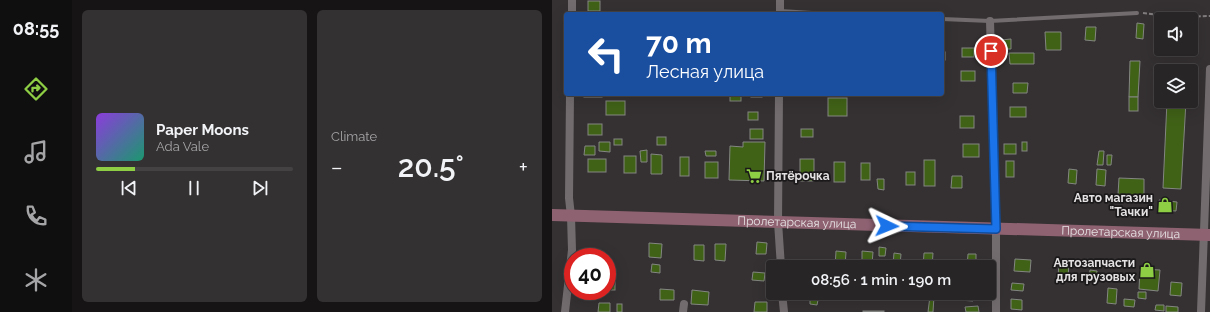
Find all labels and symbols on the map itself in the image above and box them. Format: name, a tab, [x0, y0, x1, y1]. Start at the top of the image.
pin	[974, 34, 1008, 68]
supermarket icon: Пятёрочка	[745, 167, 763, 185]
place label: Пятёрочка	[766, 169, 830, 183]
place label: Авто магазин "Тачки"	[1074, 191, 1153, 219]
shop icon: Авто магазин "Тачки"	[1156, 196, 1174, 214]
position arrow	[866, 205, 908, 247]
street label: Пролетарская улица	[737, 214, 857, 231]
street label: Пролетарская улица	[1061, 223, 1180, 241]
speed limit sign: 40	[564, 248, 616, 300]
place label: Автозапчасти для грузовых	[1053, 256, 1136, 284]
shop icon: Автозапчасти для грузовых	[1138, 261, 1156, 279]

